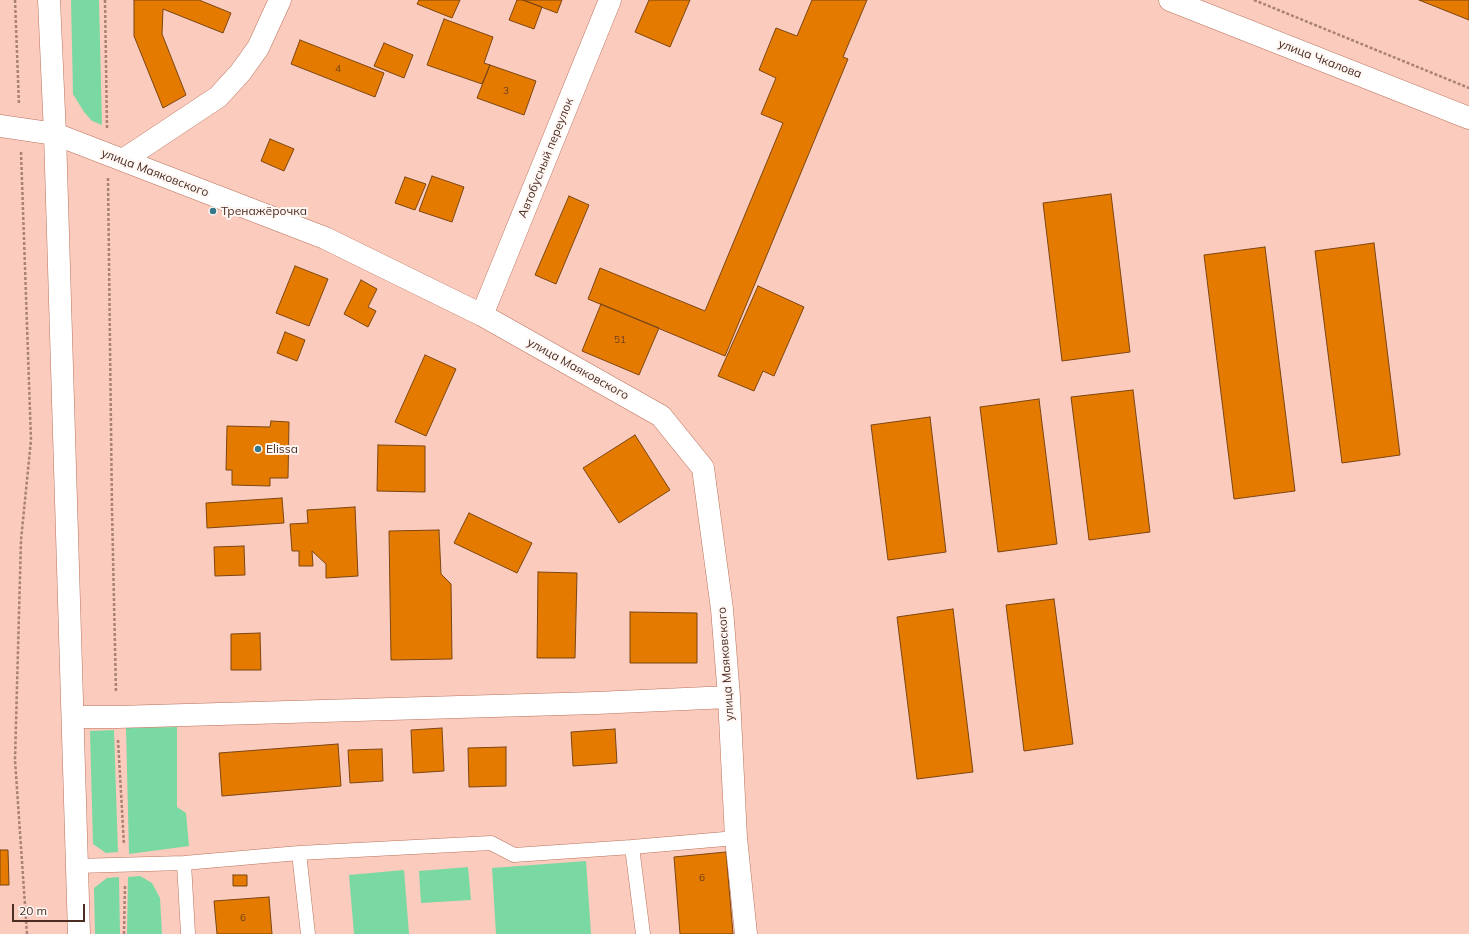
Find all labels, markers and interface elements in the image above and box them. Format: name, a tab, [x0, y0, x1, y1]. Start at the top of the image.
street label: улица Чкалова	[1276, 36, 1364, 82]
house number: 4	[335, 63, 341, 75]
house number: 3	[503, 85, 509, 97]
street label: Автобусный переулок	[515, 96, 577, 220]
street label: улица Маяковского	[99, 146, 211, 200]
place label: Тренажёрочка	[221, 204, 307, 218]
marker: Тренажёрочка	[208, 206, 218, 216]
house number: 51	[614, 334, 626, 346]
street label: улица Маяковского	[525, 335, 631, 403]
place label: Elissa	[266, 442, 298, 456]
marker: Elissa	[253, 444, 263, 454]
street label: улица Маяковского	[715, 607, 737, 721]
house number: 6	[699, 872, 705, 884]
scale bar	[14, 896, 87, 922]
text: 20 m	[19, 903, 47, 918]
house number: 6	[240, 912, 246, 924]

